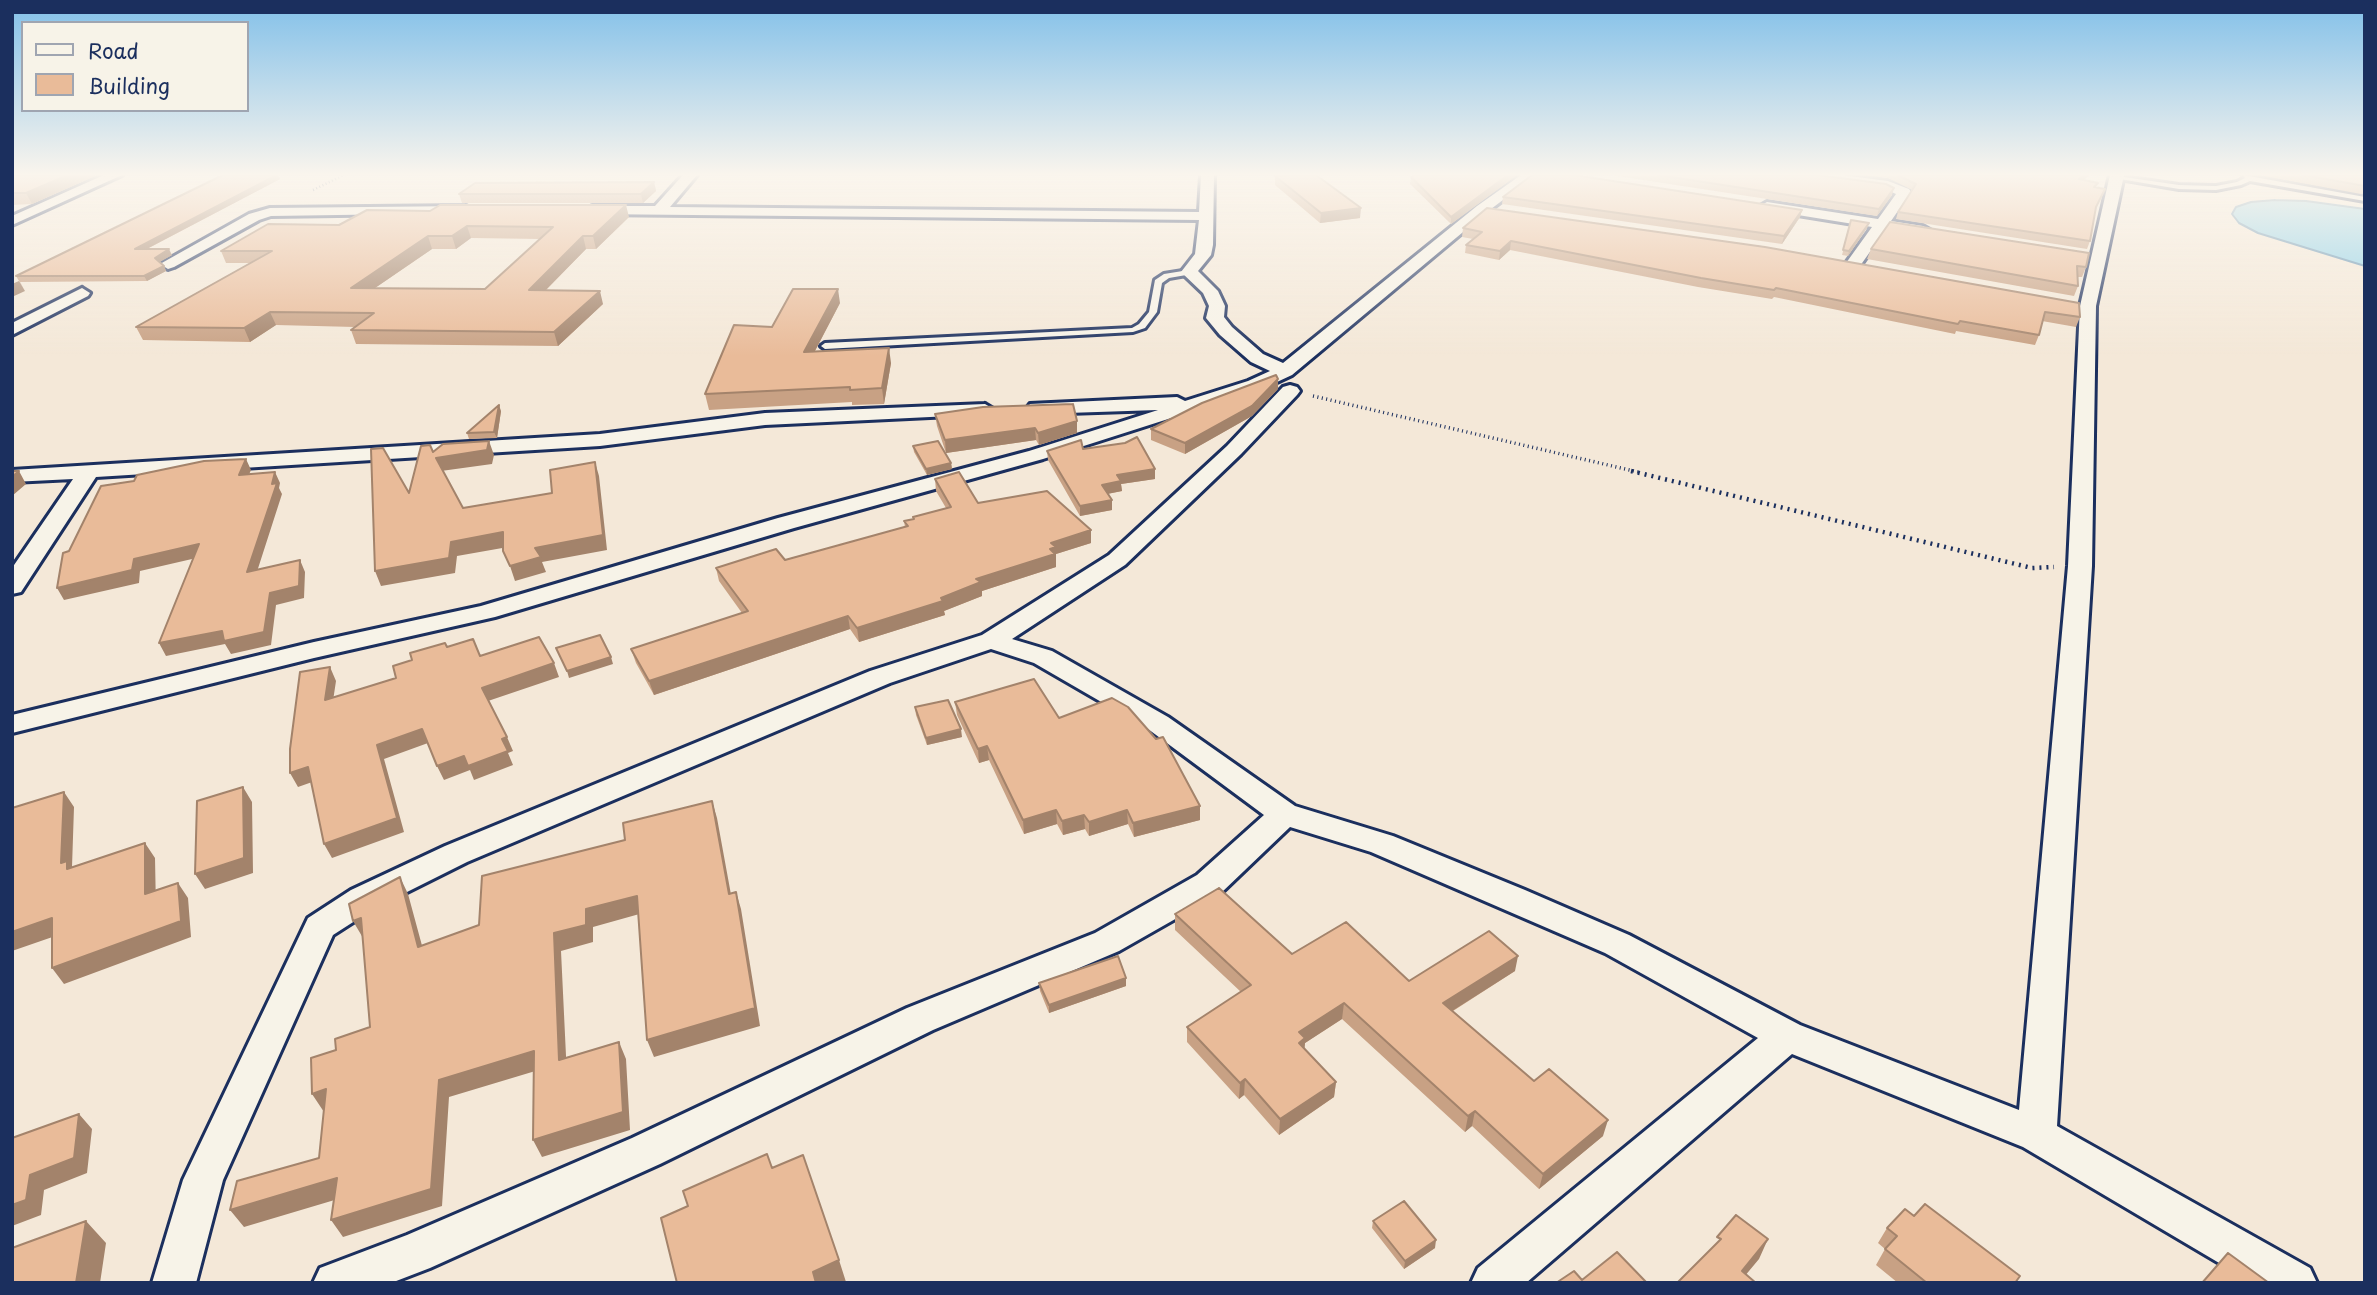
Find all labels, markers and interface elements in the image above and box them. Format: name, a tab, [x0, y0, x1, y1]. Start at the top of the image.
legend	[21, 21, 248, 112]
text: Road	[88, 34, 139, 66]
text: Building	[88, 69, 170, 101]

